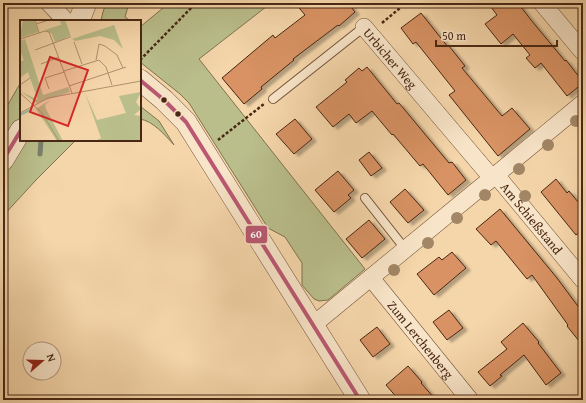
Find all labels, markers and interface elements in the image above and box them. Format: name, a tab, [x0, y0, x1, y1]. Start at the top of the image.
inset map	[20, 20, 141, 141]
scale bar	[436, 22, 557, 48]
street label: Urbicher Weg	[359, 24, 422, 94]
text: 50 m	[442, 27, 466, 44]
unlabelled marker	[159, 95, 169, 105]
unlabelled marker	[173, 109, 183, 119]
street label: Am Schießstand	[496, 178, 567, 259]
line badge: 60	[245, 225, 268, 244]
text: 60	[250, 226, 262, 242]
street label: Zum Lerchenberg	[383, 296, 458, 383]
north arrow	[22, 341, 62, 381]
text: N	[43, 351, 60, 364]

